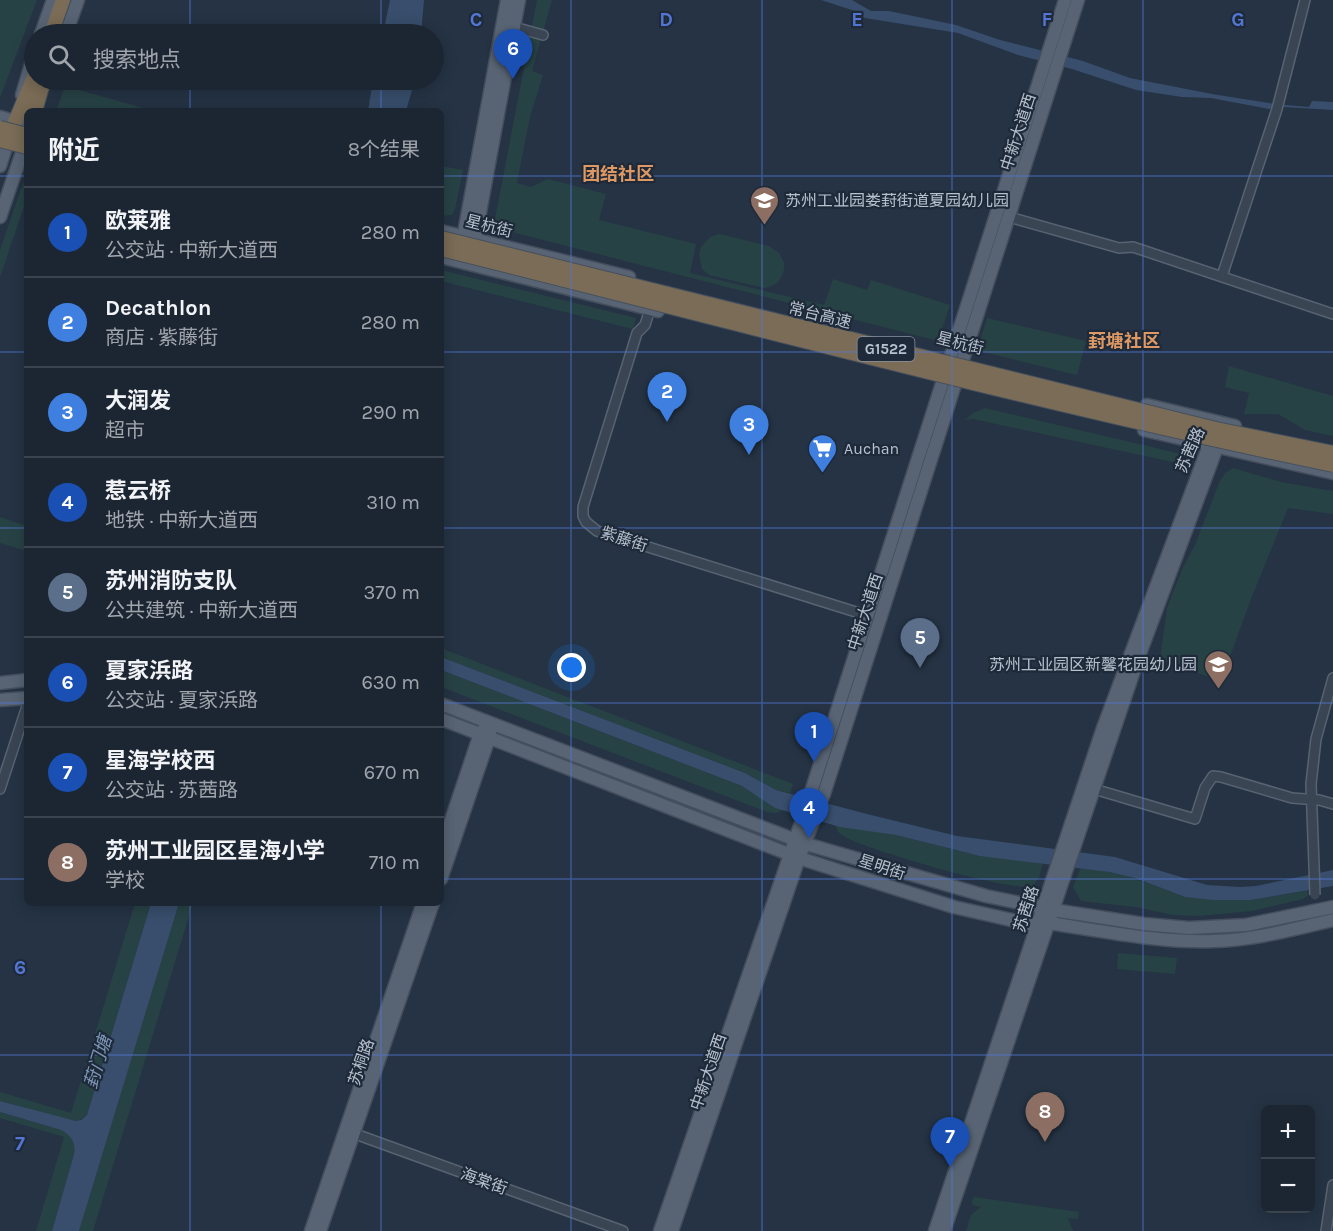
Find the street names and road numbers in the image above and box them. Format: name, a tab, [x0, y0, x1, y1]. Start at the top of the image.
street label: 中新大道西	[997, 91, 1039, 173]
street label: 星杭街	[463, 211, 515, 241]
street label: 常台高速	[787, 298, 853, 332]
street label: 星杭街	[934, 328, 986, 358]
road number: G1522	[858, 337, 914, 361]
street label: 苏茜路	[1172, 424, 1208, 476]
street label: 紫藤街	[598, 523, 650, 555]
street label: 中新大道西	[844, 571, 886, 653]
street label: 星明街	[856, 851, 908, 883]
street label: 苏茜路	[1010, 883, 1042, 935]
street label: 中新大道西	[686, 1031, 730, 1113]
street label: 苏桐路	[344, 1036, 378, 1088]
street label: 海棠街	[458, 1164, 510, 1198]

